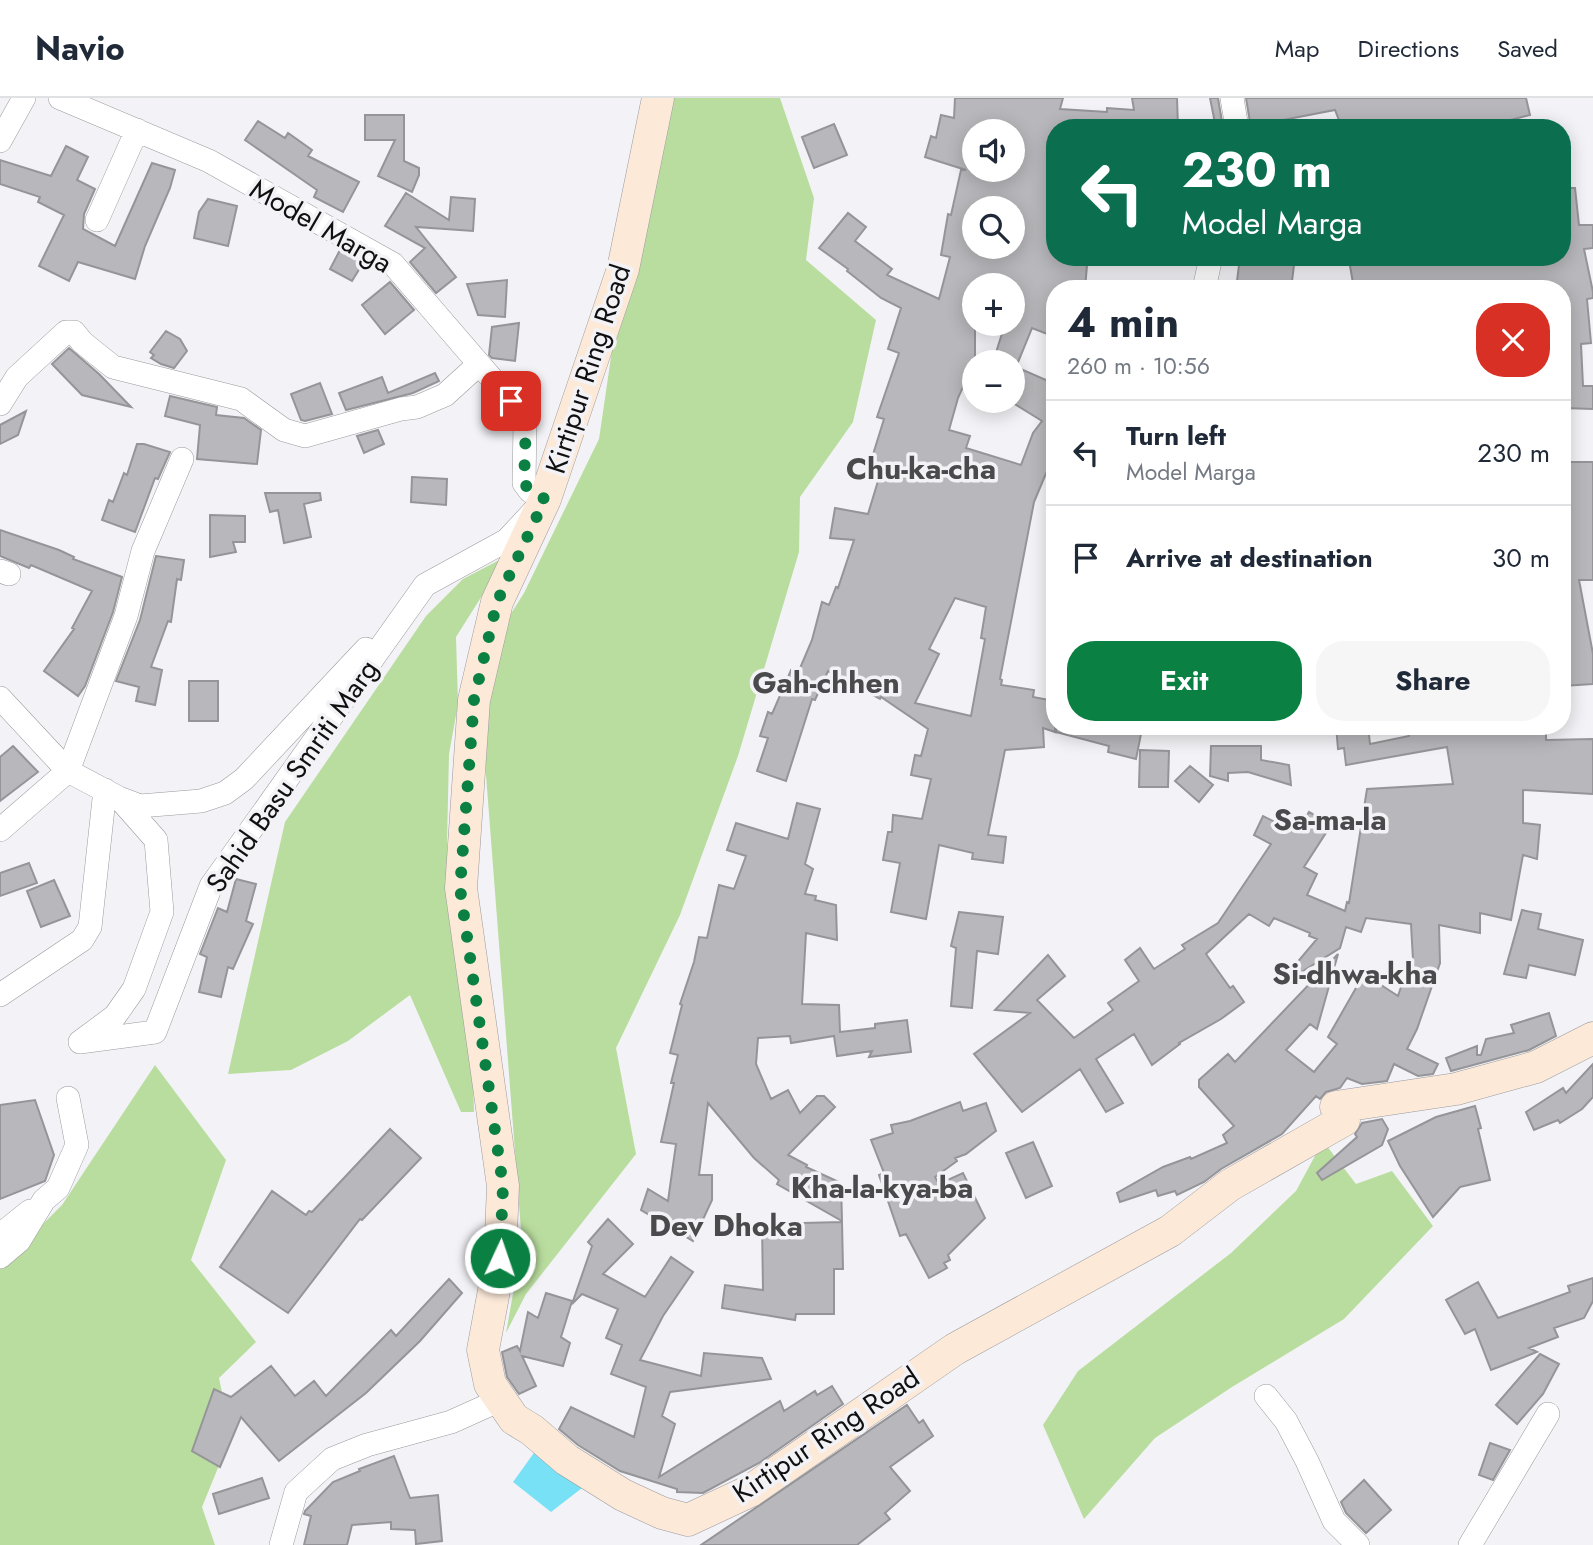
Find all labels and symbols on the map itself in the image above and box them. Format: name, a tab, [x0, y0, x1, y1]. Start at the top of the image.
street label: Model Marga	[242, 169, 400, 283]
street label: Kirtipur Ring Road	[535, 259, 641, 479]
pin	[481, 371, 541, 431]
district label: Chu-ka-cha	[846, 447, 996, 490]
street label: Sahid Basu Smriti Marg	[196, 651, 388, 901]
district label: Gah-chhen	[752, 661, 900, 704]
district label: Sa-ma-la	[1273, 798, 1387, 841]
district label: Si-dhwa-kha	[1272, 952, 1438, 995]
district label: Kha-la-kya-ba	[791, 1166, 973, 1209]
district label: Dev Dhoka	[649, 1204, 803, 1247]
position arrow	[463, 1221, 537, 1295]
street label: Kirtipur Ring Road	[724, 1357, 928, 1513]

